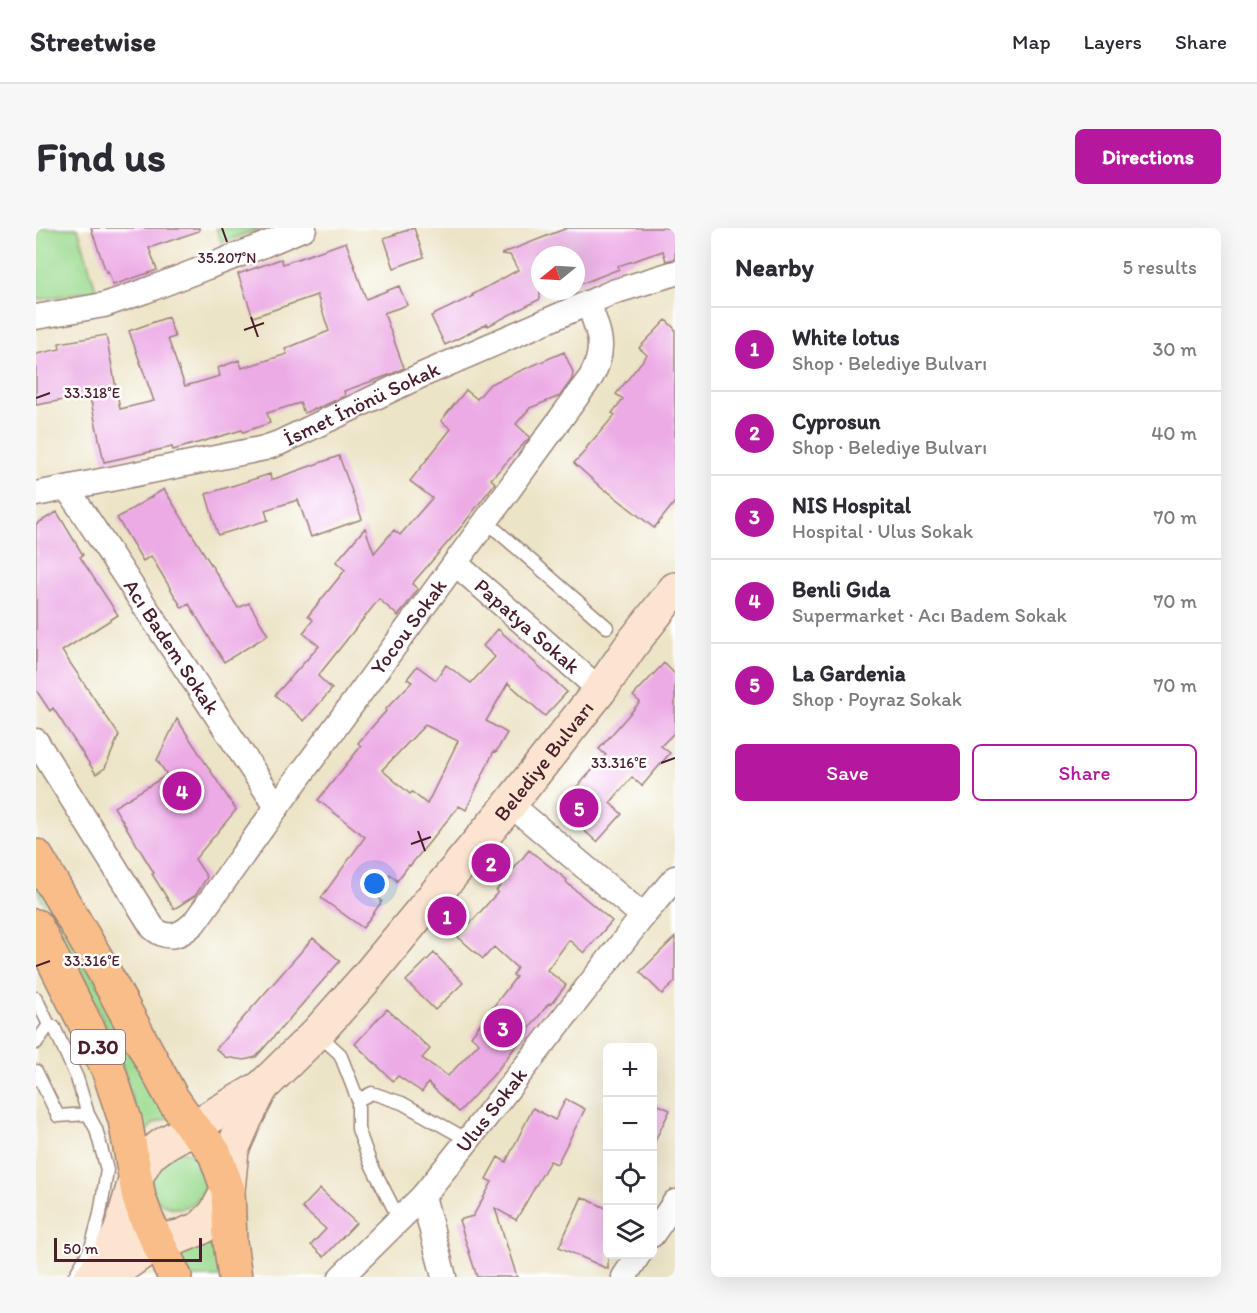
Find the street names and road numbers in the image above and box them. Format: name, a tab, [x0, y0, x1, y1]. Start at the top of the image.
street label: İsmet İnönü Sokak	[280, 356, 443, 451]
street label: Papatya Sokak	[470, 573, 586, 679]
street label: Acı Badem Sokak	[118, 574, 225, 719]
street label: Yocou Sokak	[365, 574, 452, 679]
street label: Belediye Bulvarı	[488, 696, 599, 826]
road number: D.30	[71, 1030, 125, 1064]
street label: Ulus Sokak	[450, 1062, 532, 1157]

